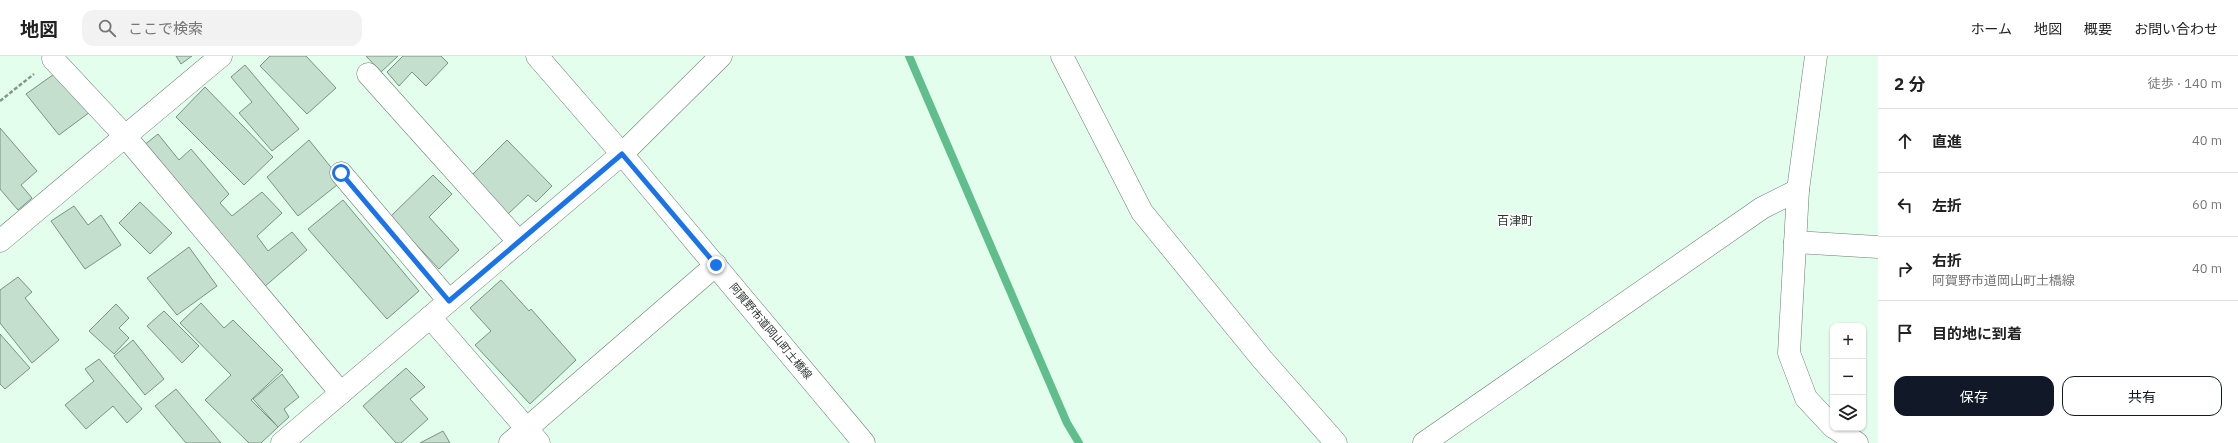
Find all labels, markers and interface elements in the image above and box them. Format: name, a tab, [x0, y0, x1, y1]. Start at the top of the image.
search box	[82, 10, 362, 46]
text: 地図	[20, 17, 58, 41]
icon: search	[96, 17, 118, 39]
text: ここで検索	[128, 19, 203, 38]
text: ホーム	[1970, 20, 2012, 38]
text: 地図	[2034, 20, 2062, 38]
text: 概要	[2084, 20, 2112, 38]
text: お問い合わせ	[2134, 20, 2218, 38]
text: 2 分	[1894, 73, 1925, 95]
text: 徒歩 · 140 m	[2148, 75, 2222, 92]
icon: ahead	[1894, 130, 1916, 152]
text: 直進	[1932, 132, 1962, 151]
text: 40 m	[2192, 132, 2222, 149]
route start	[332, 164, 350, 182]
icon: left	[1894, 194, 1916, 216]
text: 左折	[1932, 196, 1962, 215]
text: 60 m	[2192, 196, 2222, 213]
district label: 百津町	[1497, 213, 1533, 228]
text: 右折	[1932, 251, 1962, 270]
route end	[707, 256, 725, 274]
icon: right	[1894, 258, 1916, 280]
text: 40 m	[2192, 260, 2222, 277]
text: 阿賀野市道岡山町土橋線	[1932, 272, 2075, 289]
street label: 阿賀野市道岡山町土橋線	[727, 280, 815, 382]
icon: arrive	[1894, 322, 1916, 344]
map controls	[1830, 323, 1866, 431]
button: +	[1830, 323, 1866, 359]
text: 目的地に到着	[1932, 324, 2022, 343]
button: −	[1830, 359, 1866, 395]
button: 保存	[1894, 376, 2054, 416]
button: 共有	[2062, 376, 2222, 416]
button: layers	[1830, 395, 1866, 431]

